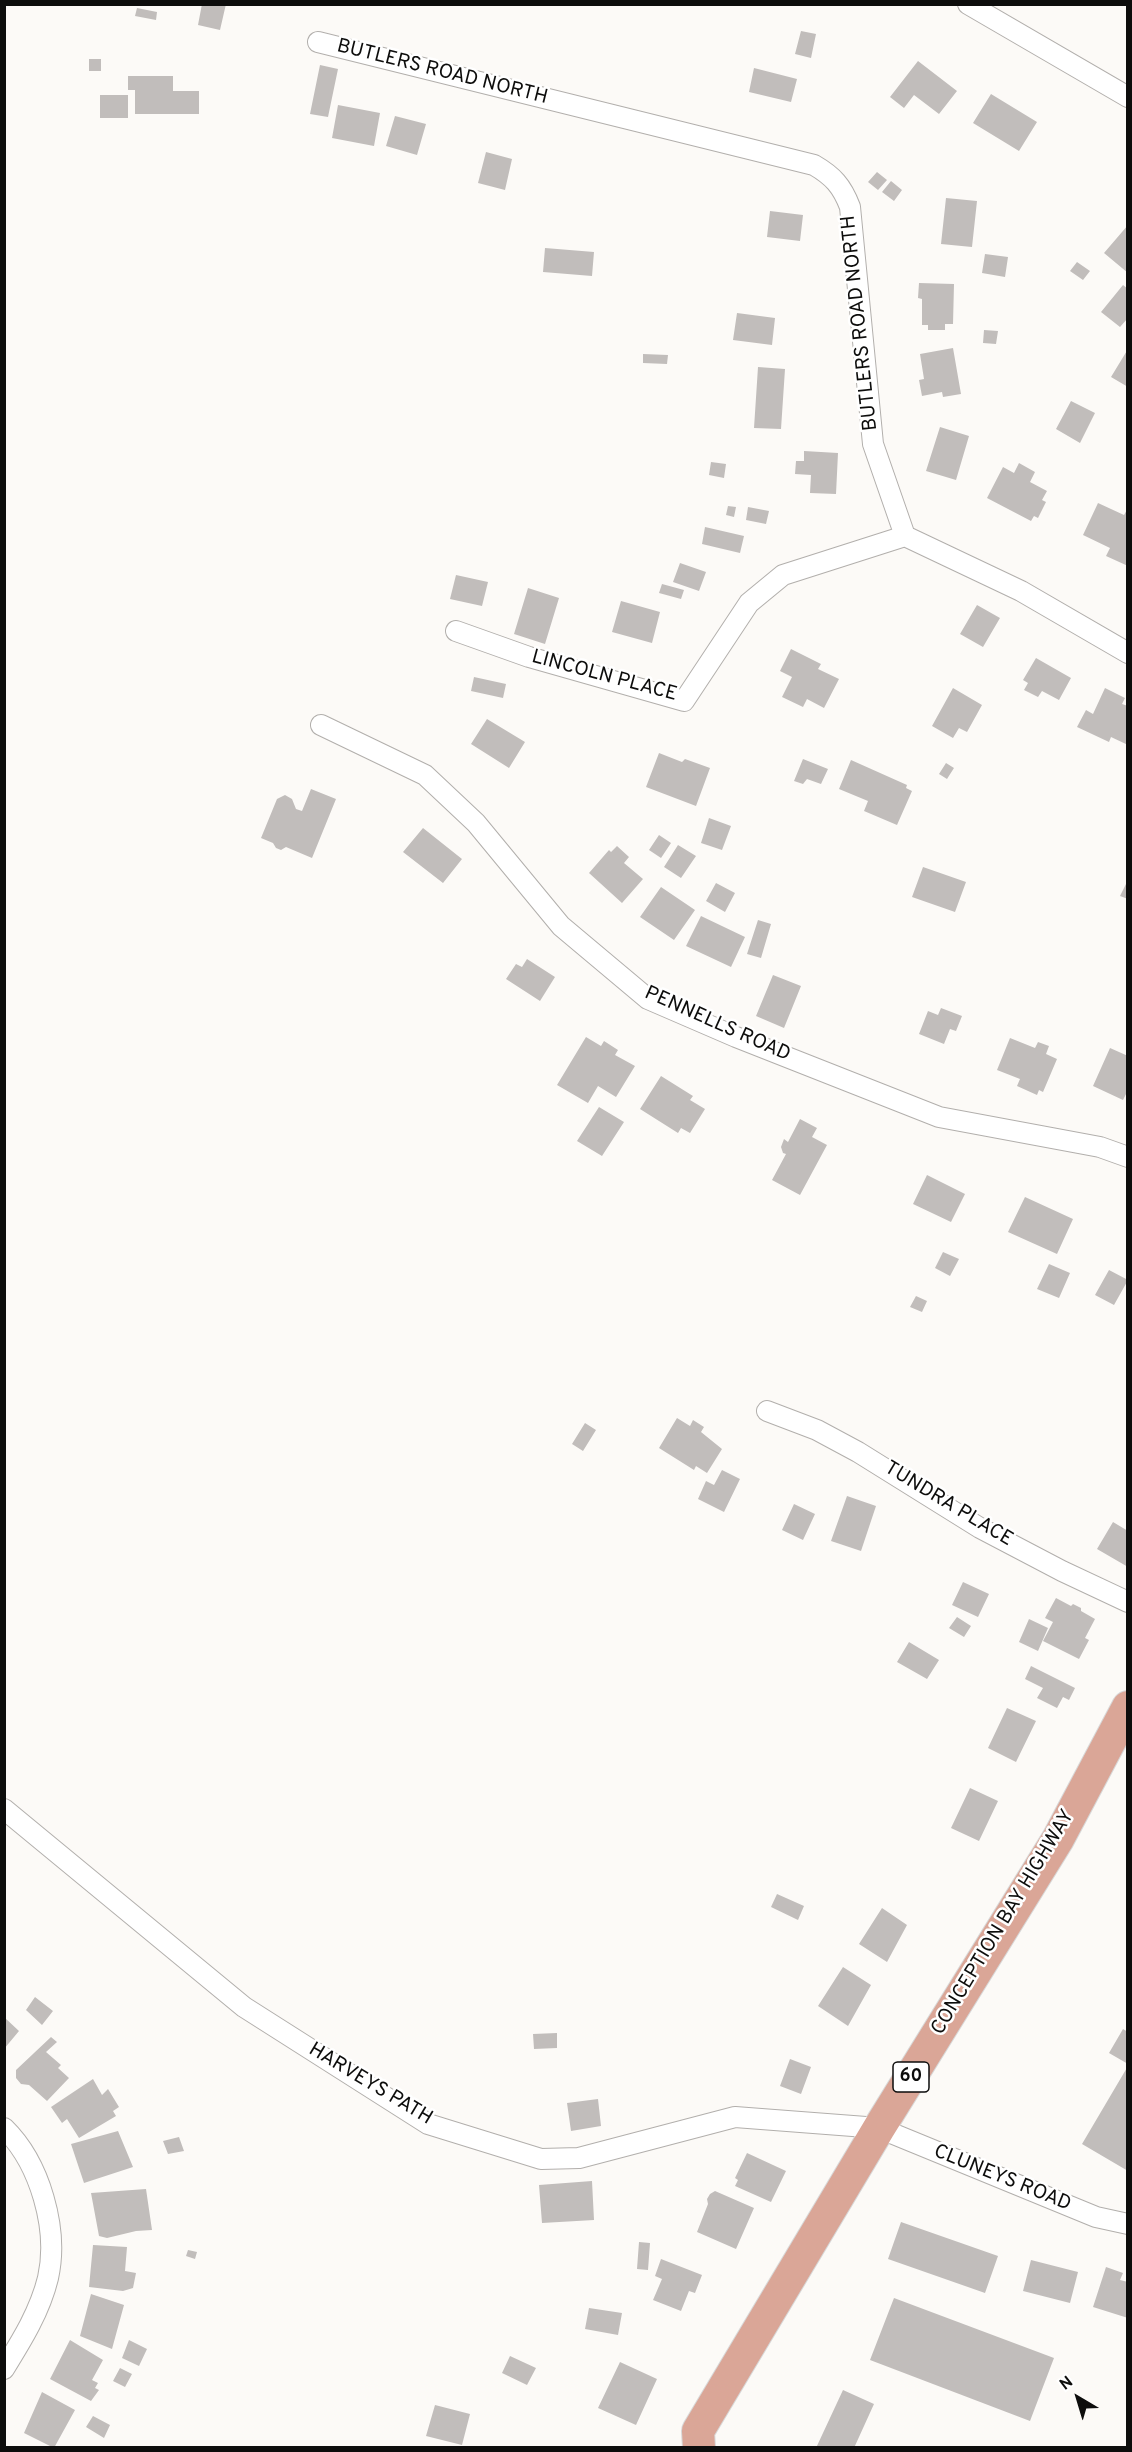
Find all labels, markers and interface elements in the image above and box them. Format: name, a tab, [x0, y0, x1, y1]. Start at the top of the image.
street label: BUTLERS ROAD NORTH	[334, 35, 550, 111]
street label: BUTLERS ROAD NORTH	[838, 214, 884, 432]
street label: LINCOLN PLACE	[529, 646, 679, 708]
street label: PENNELLS ROAD	[640, 982, 794, 1068]
street label: TUNDRA PLACE	[879, 1457, 1017, 1553]
street label: CONCEPTION BAY HIGHWAY	[927, 1806, 1081, 2040]
street label: HARVEYS PATH	[304, 2039, 436, 2131]
road number: 60	[893, 2062, 929, 2092]
street label: CLUNEYS ROAD	[930, 2141, 1074, 2217]
north arrow	[1048, 2368, 1108, 2428]
text: N	[1056, 2372, 1078, 2395]

